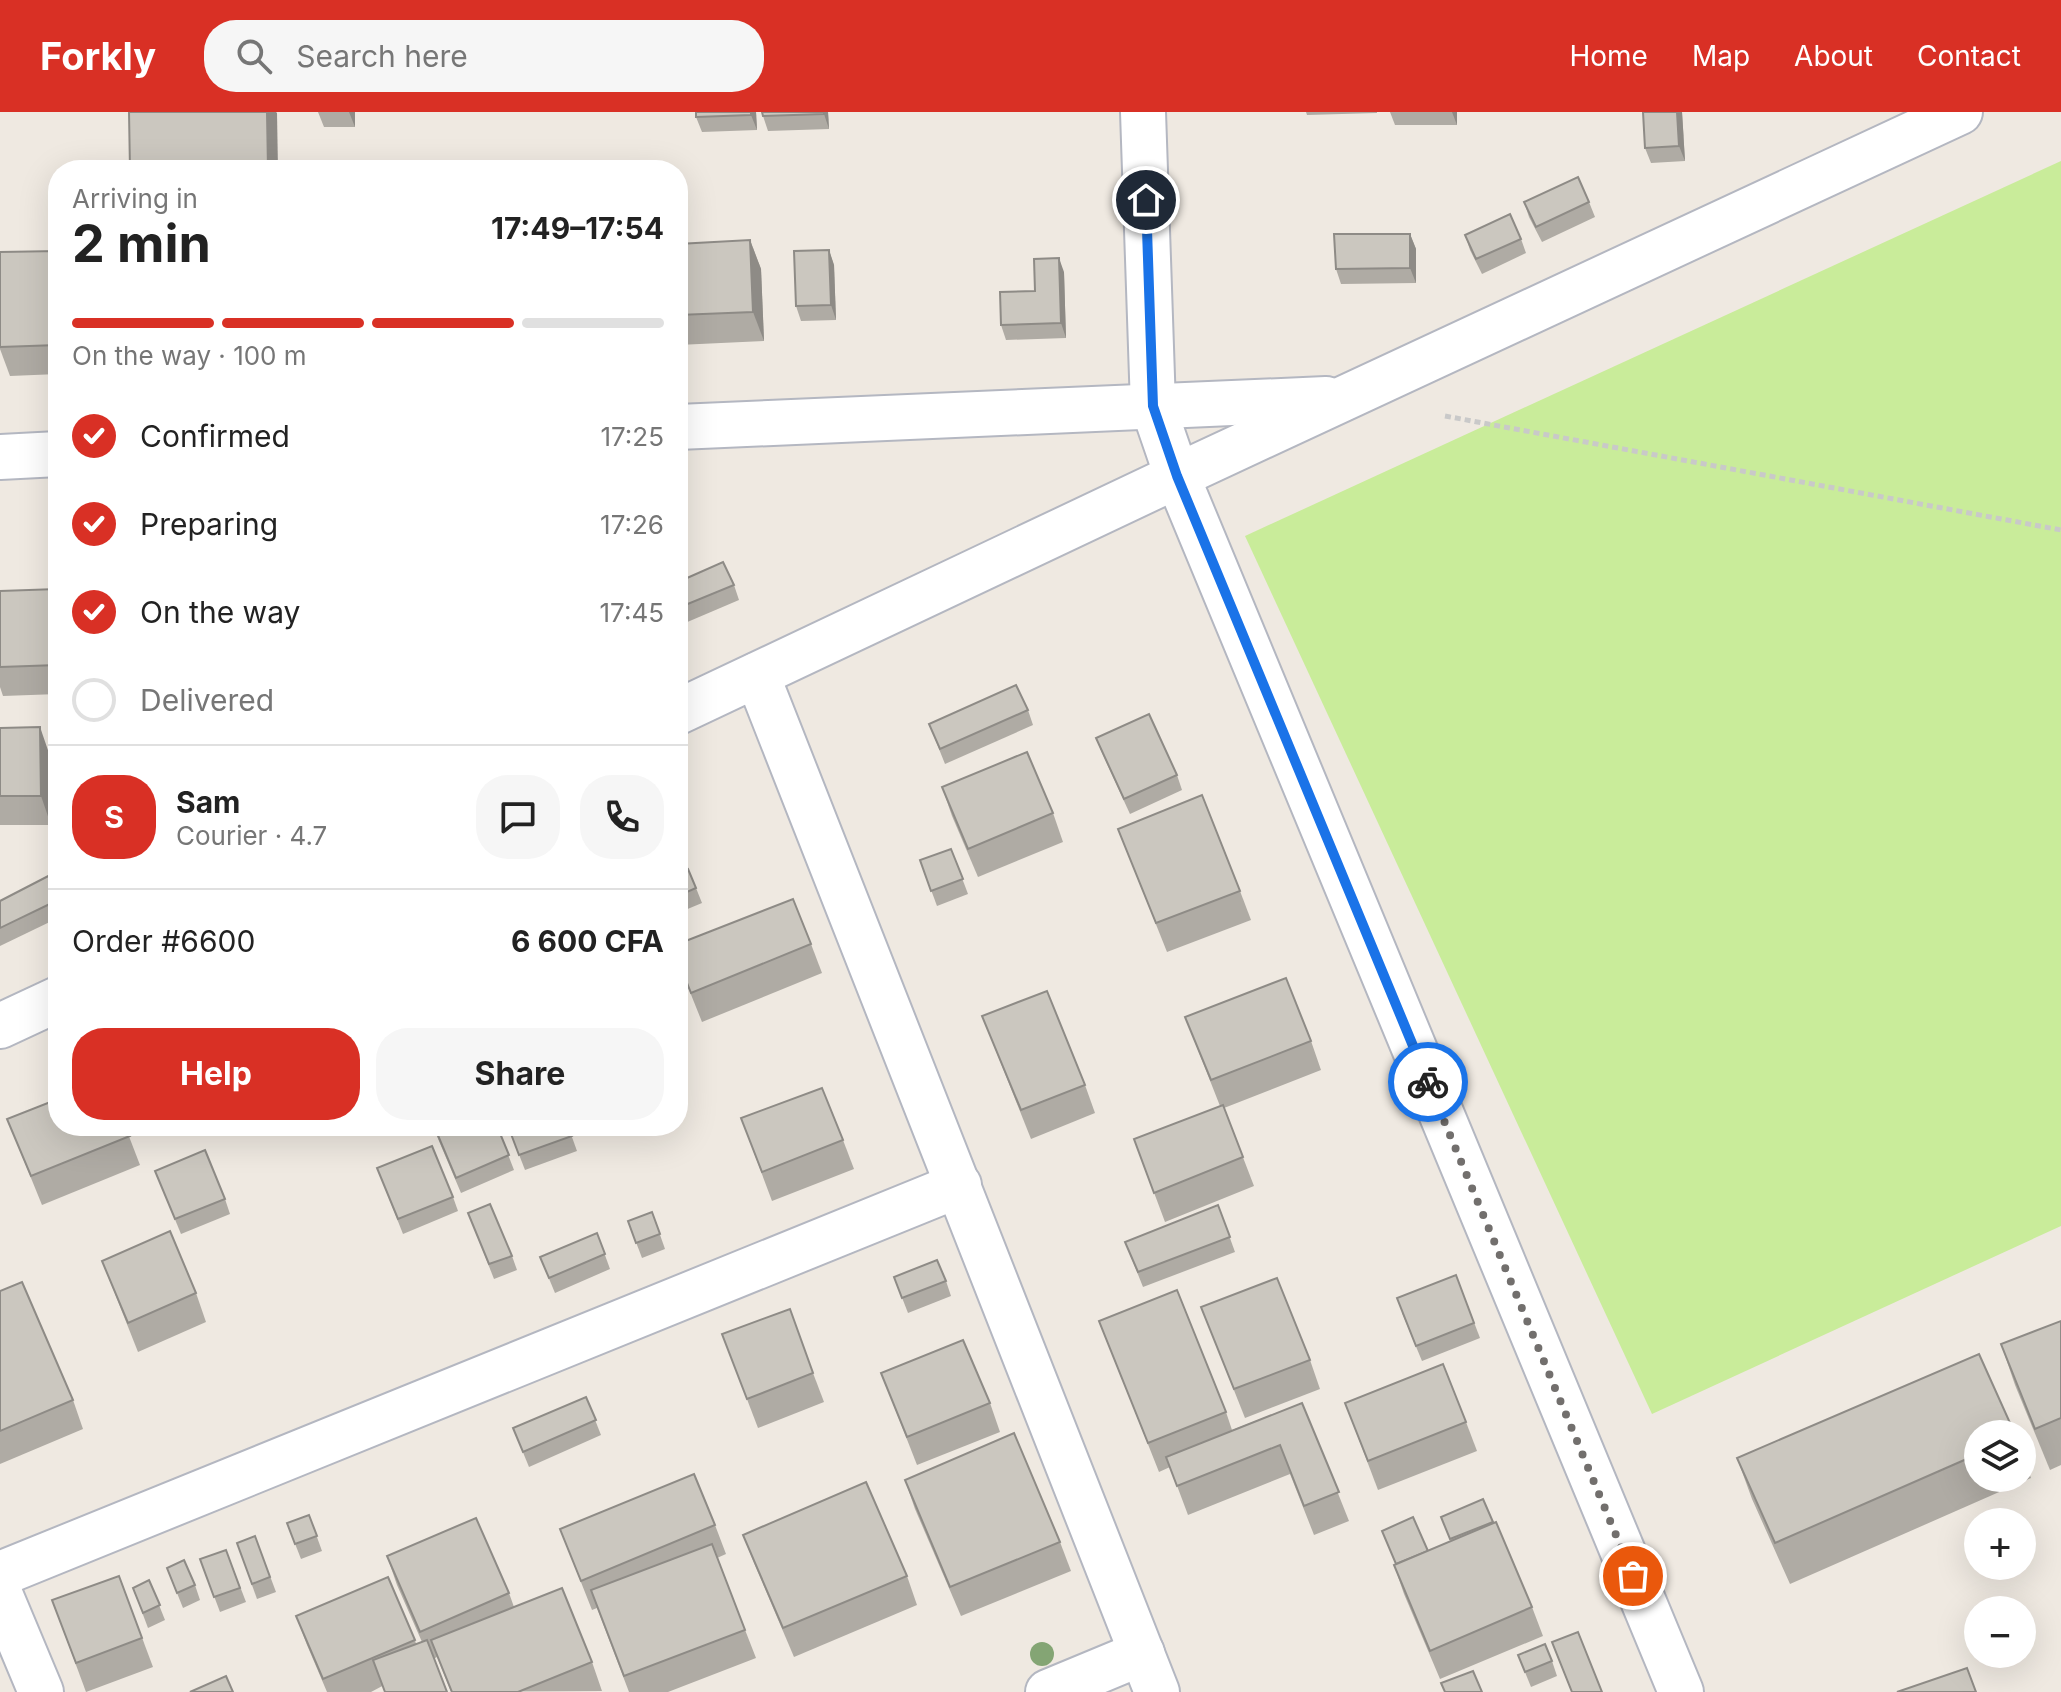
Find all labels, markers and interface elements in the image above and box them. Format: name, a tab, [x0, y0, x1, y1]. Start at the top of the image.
search box	[204, 20, 764, 92]
text: Forkly	[40, 33, 156, 79]
icon: search	[232, 34, 276, 78]
text: Search here	[296, 38, 468, 74]
text: Home	[1569, 39, 1648, 73]
text: Map	[1692, 39, 1750, 73]
text: About	[1794, 39, 1873, 73]
text: Contact	[1917, 39, 2021, 73]
pin	[1112, 166, 1180, 234]
icon: home	[1124, 178, 1168, 222]
text: Arriving in	[72, 183, 198, 214]
text: 17:49–17:54	[491, 210, 664, 246]
text: 2 min	[72, 212, 211, 275]
text: On the way · 100 m	[72, 340, 307, 371]
icon: check	[72, 414, 116, 458]
text: Confirmed	[140, 418, 290, 454]
text: 17:25	[600, 421, 664, 452]
icon: check	[72, 502, 116, 546]
text: Preparing	[140, 506, 278, 542]
text: 17:26	[600, 509, 664, 540]
icon: check	[72, 590, 116, 634]
text: On the way	[140, 594, 300, 630]
text: 17:45	[599, 597, 664, 628]
text: Delivered	[140, 682, 274, 718]
button: chat	[476, 775, 560, 859]
button: phone	[580, 775, 664, 859]
text: Sam	[176, 784, 240, 820]
text: S	[104, 799, 124, 835]
text: Courier · 4.7	[176, 820, 327, 851]
text: Order #6600	[72, 923, 255, 959]
text: 6 600 CFA	[511, 923, 664, 959]
button: Help	[72, 1028, 360, 1120]
button: Share	[376, 1028, 664, 1120]
courier	[1388, 1042, 1468, 1122]
icon: bike	[1406, 1060, 1450, 1104]
map controls	[1964, 1420, 2036, 1668]
button: layers	[1964, 1420, 2036, 1492]
button: +	[1964, 1508, 2036, 1580]
pin	[1599, 1542, 1667, 1610]
icon: bag	[1611, 1554, 1655, 1598]
button: −	[1964, 1596, 2036, 1668]

